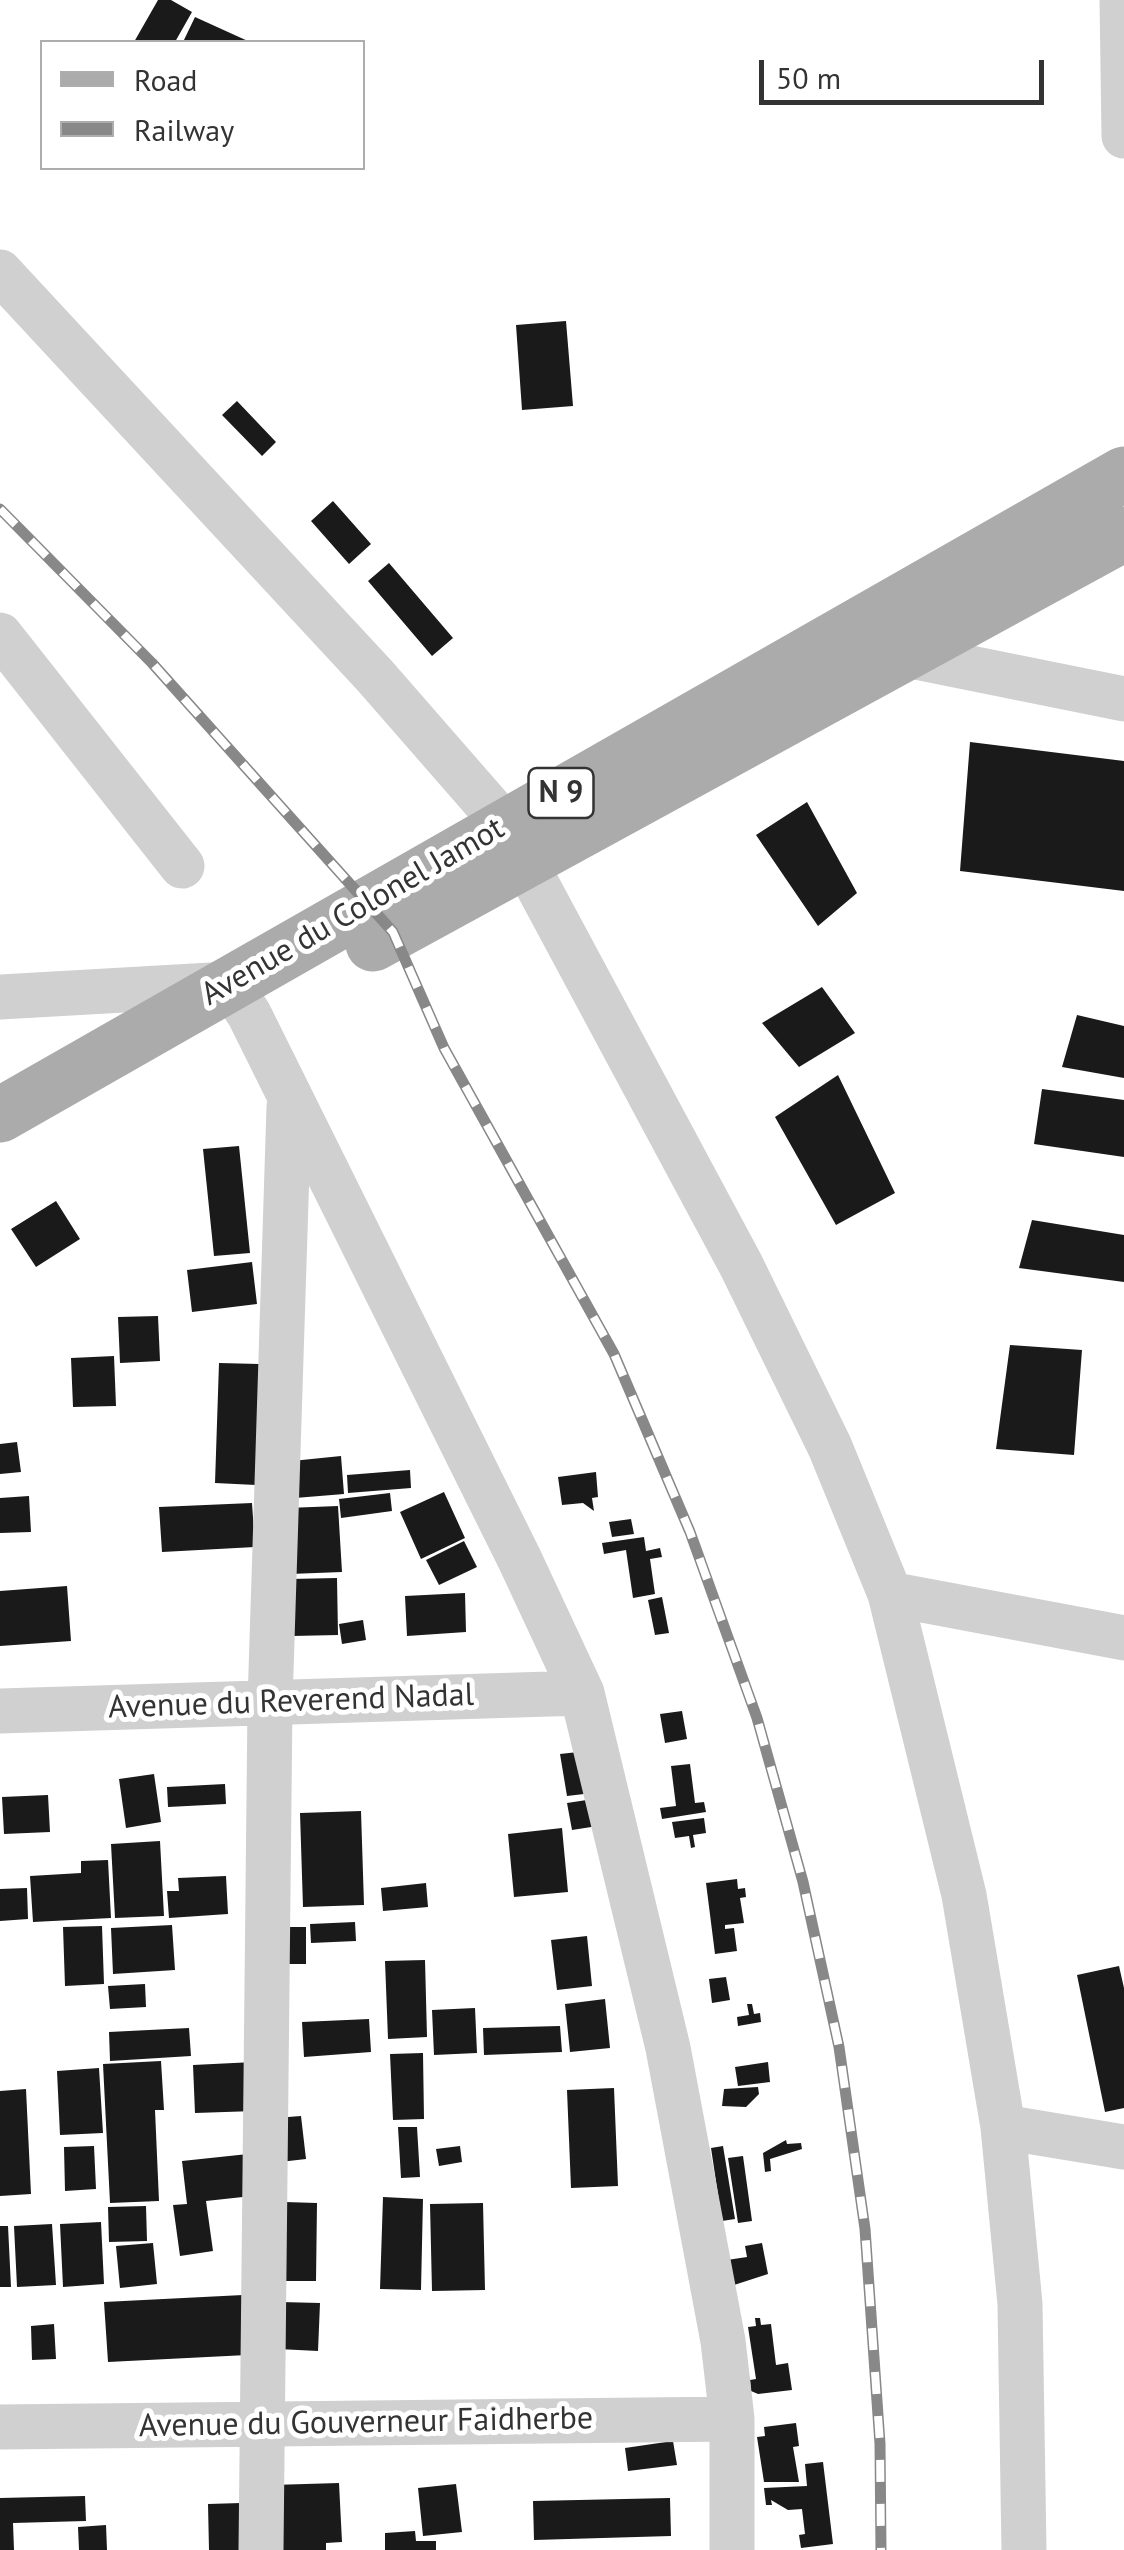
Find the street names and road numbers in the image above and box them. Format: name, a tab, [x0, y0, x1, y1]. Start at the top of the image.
road number: N 9	[528, 768, 594, 818]
street label: Avenue du Colonel Jamot	[195, 810, 511, 1014]
street label: Avenue du Reverend Nadal	[107, 1676, 475, 1728]
street label: Avenue du Gouverneur Faidherbe	[138, 2400, 594, 2446]

